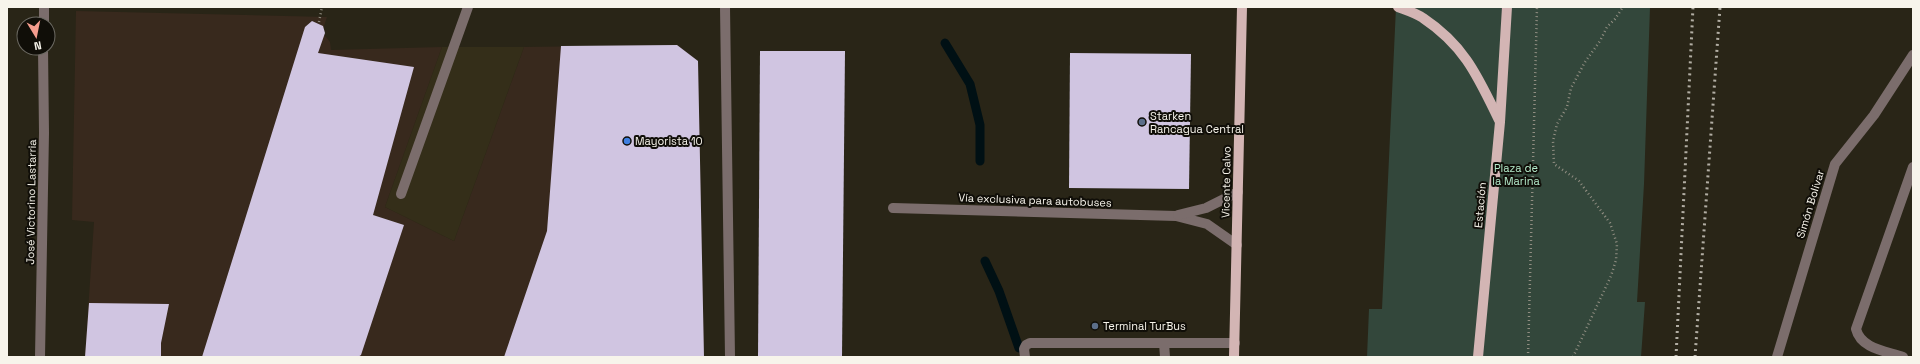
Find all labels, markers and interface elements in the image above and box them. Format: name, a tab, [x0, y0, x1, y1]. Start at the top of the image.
north arrow	[16, 16, 56, 56]
text: N	[33, 38, 43, 53]
place label: Starken Rancagua Central	[1150, 109, 1244, 136]
marker: Starken Rancagua Central	[1137, 117, 1147, 127]
place label: Mayorista 10	[635, 134, 703, 148]
marker: Mayorista 10	[622, 136, 632, 146]
street label: José Victorino Lastarria	[23, 139, 39, 265]
street label: Vicente Calvo	[1218, 146, 1234, 218]
park label: Plaza de la Marina	[1492, 161, 1540, 188]
street label: Simón Bolívar	[1793, 168, 1827, 240]
street label: Estación	[1471, 182, 1489, 228]
street label: Vía exclusiva para autobuses	[958, 190, 1112, 210]
place label: Terminal TurBus	[1103, 319, 1186, 333]
marker: Terminal TurBus	[1090, 321, 1100, 331]

